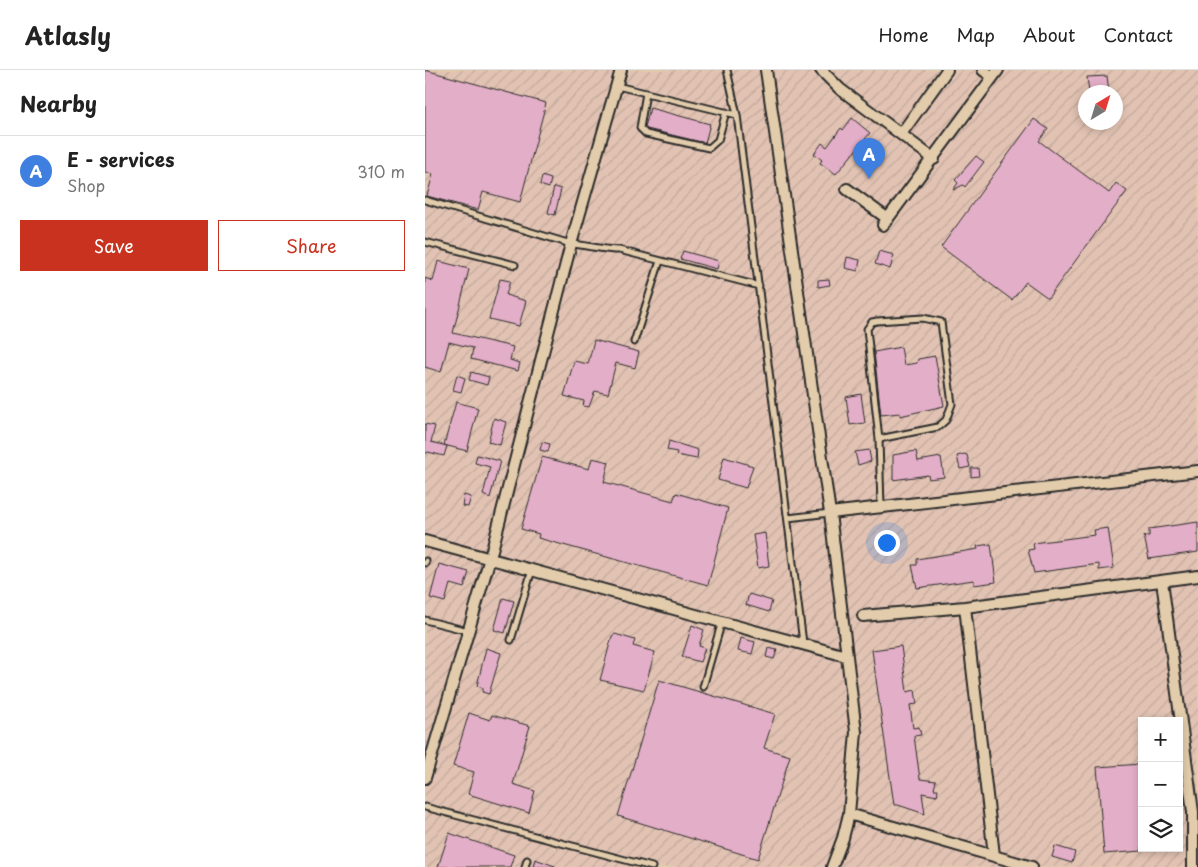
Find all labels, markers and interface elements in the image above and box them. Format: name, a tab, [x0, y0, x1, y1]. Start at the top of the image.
text: Atlasly	[25, 17, 111, 53]
text: Home	[878, 21, 928, 48]
text: Map	[956, 21, 995, 48]
text: About	[1023, 21, 1075, 48]
text: Contact	[1103, 21, 1173, 48]
north arrow	[1078, 85, 1123, 130]
text: Nearby	[20, 87, 97, 119]
pin: A	[853, 138, 885, 179]
text: E - services	[67, 145, 174, 173]
text: A	[30, 159, 42, 183]
text: 310 m	[357, 159, 405, 183]
text: Shop	[67, 173, 105, 197]
button: Save	[20, 220, 208, 271]
button: Share	[218, 220, 405, 271]
your location	[874, 530, 900, 556]
map controls	[1138, 717, 1183, 852]
button: +	[1138, 717, 1183, 762]
button: −	[1138, 762, 1183, 807]
button: layers	[1138, 807, 1183, 852]

